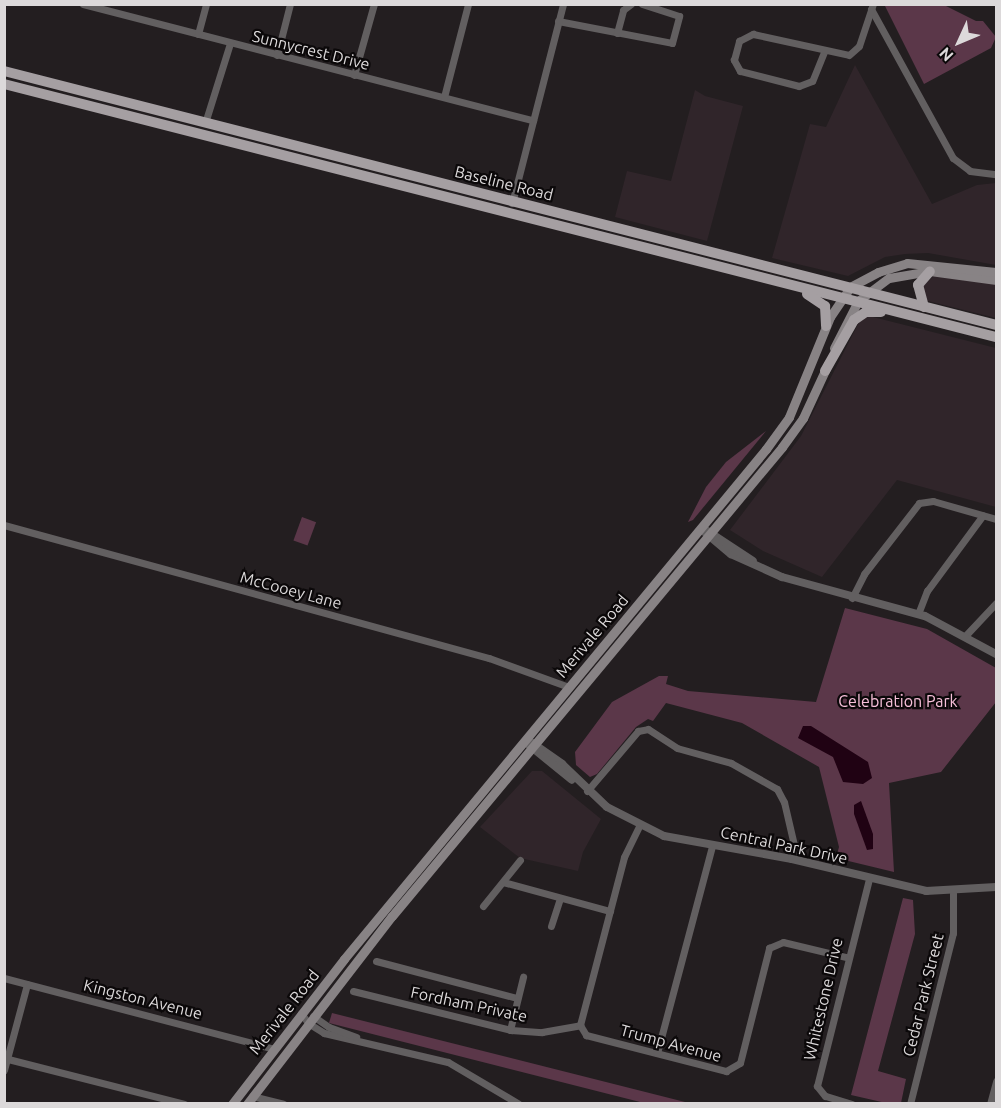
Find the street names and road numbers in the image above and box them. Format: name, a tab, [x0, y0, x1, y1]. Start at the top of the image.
street label: Sunnycrest Drive	[250, 26, 372, 74]
street label: Baseline Road	[453, 161, 555, 205]
street label: McCooey Lane	[238, 567, 344, 613]
street label: Merivale Road	[552, 591, 632, 681]
street label: Central Park Drive	[719, 822, 849, 868]
street label: Cedar Park Street	[898, 932, 948, 1058]
street label: Whitestone Drive	[800, 936, 846, 1062]
street label: Merivale Road	[245, 966, 323, 1058]
street label: Kingston Avenue	[82, 975, 204, 1023]
street label: Fordham Private	[409, 982, 529, 1026]
street label: Trump Avenue	[618, 1020, 724, 1066]

